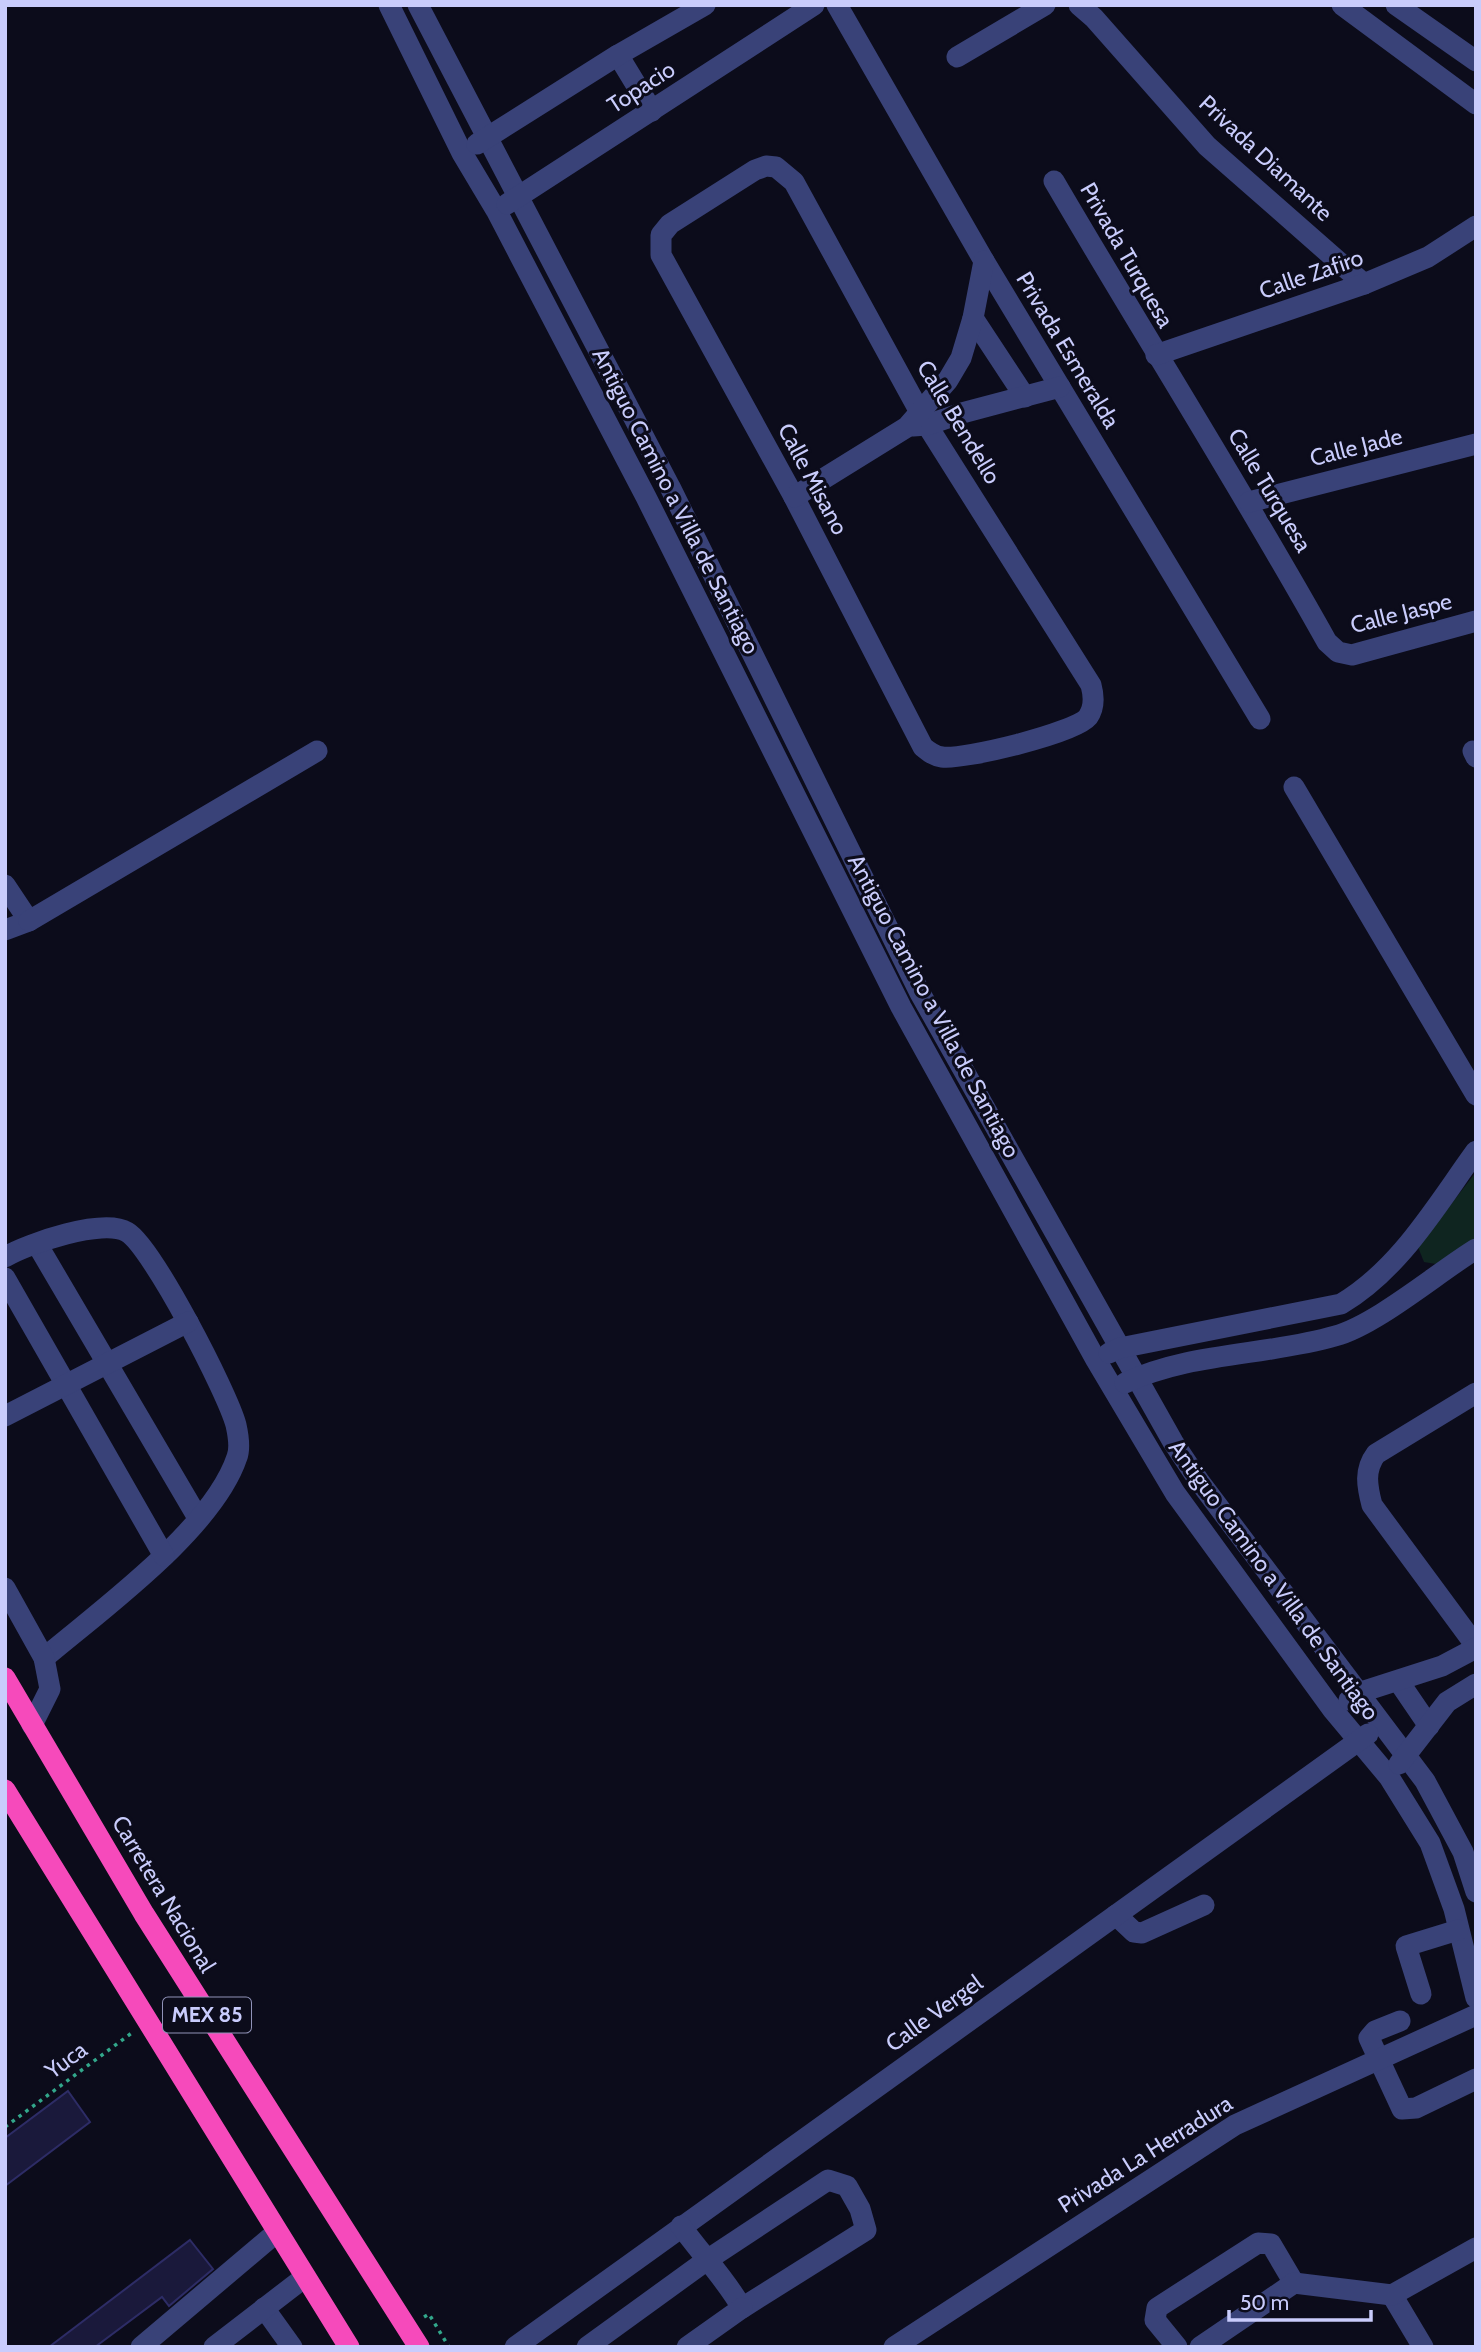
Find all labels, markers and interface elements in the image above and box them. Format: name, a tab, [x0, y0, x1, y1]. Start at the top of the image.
street label: Topacio	[602, 55, 680, 119]
street label: Privada Diamante	[1194, 89, 1339, 227]
street label: Privada Turquesa	[1074, 178, 1180, 332]
street label: Calle Zafiro	[1255, 243, 1367, 305]
street label: Privada Esmeralda	[1010, 267, 1126, 433]
street label: Antiguo Camino a Villa de Santiago	[586, 343, 766, 659]
street label: Calle Bendello	[911, 355, 1007, 489]
street label: Calle Misano	[772, 418, 854, 540]
street label: Calle Jade	[1307, 422, 1405, 472]
street label: Calle Turquesa	[1222, 423, 1318, 557]
street label: Calle Jaspe	[1347, 587, 1455, 639]
street label: Antiguo Camino a Villa de Santiago	[842, 850, 1026, 1162]
street label: Antiguo Camino a Villa de Santiago	[1163, 1434, 1385, 1726]
street label: Carretera Nacional	[106, 1810, 222, 1978]
street label: Calle Vergel	[880, 1968, 988, 2058]
road number: MEX 85	[163, 1997, 251, 2032]
street label: Yuca	[39, 2035, 92, 2085]
street label: Privada La Herradura	[1053, 2089, 1237, 2219]
scale bar	[1229, 2278, 1371, 2322]
text: 50 m	[1240, 2290, 1289, 2315]

